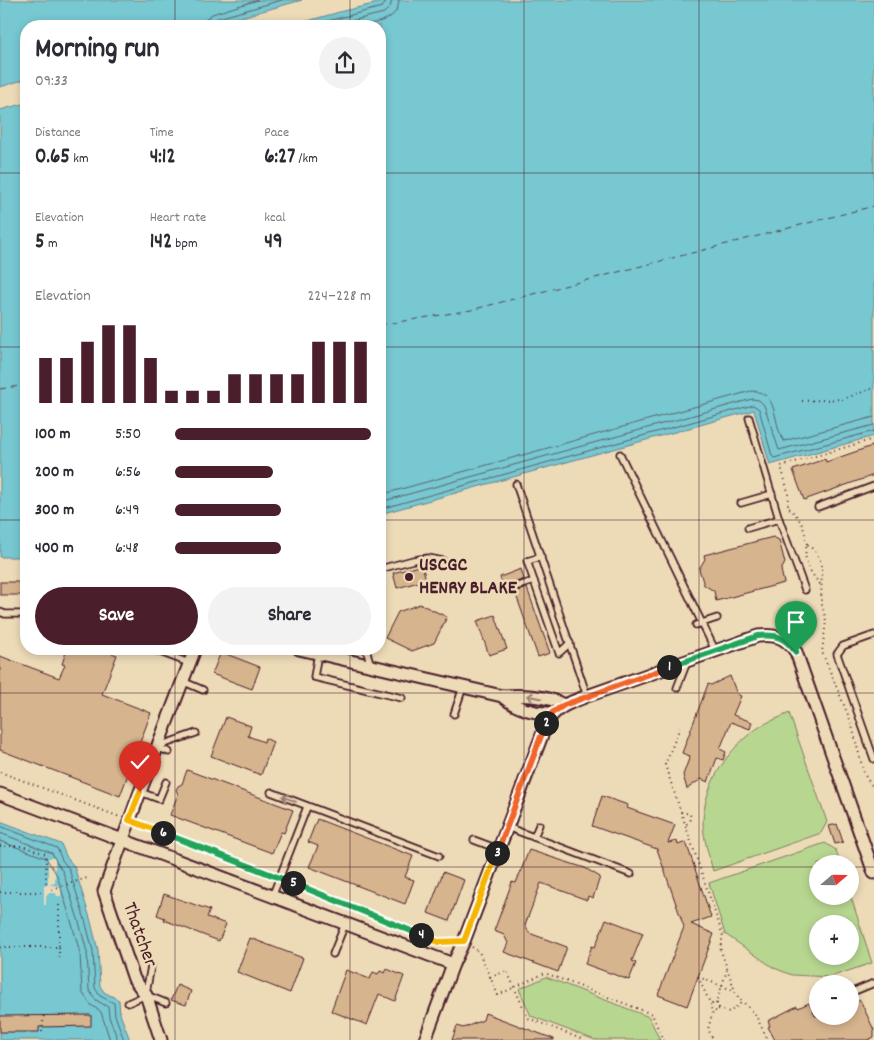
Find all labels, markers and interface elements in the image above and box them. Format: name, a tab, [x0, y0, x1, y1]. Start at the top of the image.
text: Morning run	[35, 31, 159, 71]
button: share	[319, 37, 371, 89]
text: 09:33	[35, 70, 68, 93]
text: Distance	[35, 123, 81, 143]
text: Time	[150, 123, 174, 143]
text: Pace	[264, 123, 289, 143]
text: 0.65	[35, 143, 70, 173]
text: 4:12	[150, 143, 176, 173]
text: 6:27	[264, 143, 295, 173]
text: km	[70, 149, 89, 169]
text: /km	[295, 149, 318, 169]
text: Elevation	[35, 208, 84, 228]
text: Heart rate	[150, 208, 206, 228]
text: kcal	[264, 208, 286, 228]
text: 5	[35, 228, 45, 258]
text: 142	[150, 228, 172, 258]
text: 49	[264, 228, 283, 258]
text: m	[45, 234, 58, 254]
text: bpm	[172, 234, 198, 254]
text: Elevation	[35, 285, 91, 308]
text: 224–228 m	[307, 285, 371, 308]
text: 100 m	[35, 423, 71, 446]
text: 5:50	[115, 423, 141, 446]
text: 200 m	[35, 461, 74, 484]
text: 6:56	[115, 461, 141, 484]
text: 300 m	[35, 499, 74, 522]
text: 6:49	[115, 499, 139, 522]
text: 400 m	[35, 537, 74, 560]
text: 6:48	[115, 537, 139, 560]
place label: USCGC HENRY BLAKE	[419, 552, 518, 603]
marker: USCGC HENRY BLAKE	[403, 571, 415, 583]
button: Save	[35, 587, 198, 645]
button: Share	[208, 587, 371, 645]
pin	[775, 601, 817, 652]
icon: arrive	[782, 608, 810, 636]
pin: 1	[656, 654, 682, 680]
text: 1	[668, 657, 671, 677]
one-way arrow	[526, 691, 542, 701]
pin: 2	[534, 710, 558, 736]
text: 2	[543, 713, 550, 733]
pin	[119, 741, 161, 792]
icon: check	[126, 748, 154, 776]
one-way arrow	[282, 794, 297, 804]
pin: 6	[150, 820, 176, 846]
text: 6	[160, 823, 167, 843]
pin: 3	[484, 840, 510, 866]
text: 3	[494, 843, 501, 863]
north arrow	[809, 855, 859, 905]
map controls	[809, 855, 859, 1025]
pin: 5	[280, 870, 306, 896]
text: 5	[290, 873, 297, 893]
street label: Thatcher	[114, 899, 164, 972]
button: +	[809, 915, 859, 965]
pin: 4	[408, 922, 434, 948]
text: 4	[419, 925, 424, 945]
button: −	[809, 975, 859, 1025]

